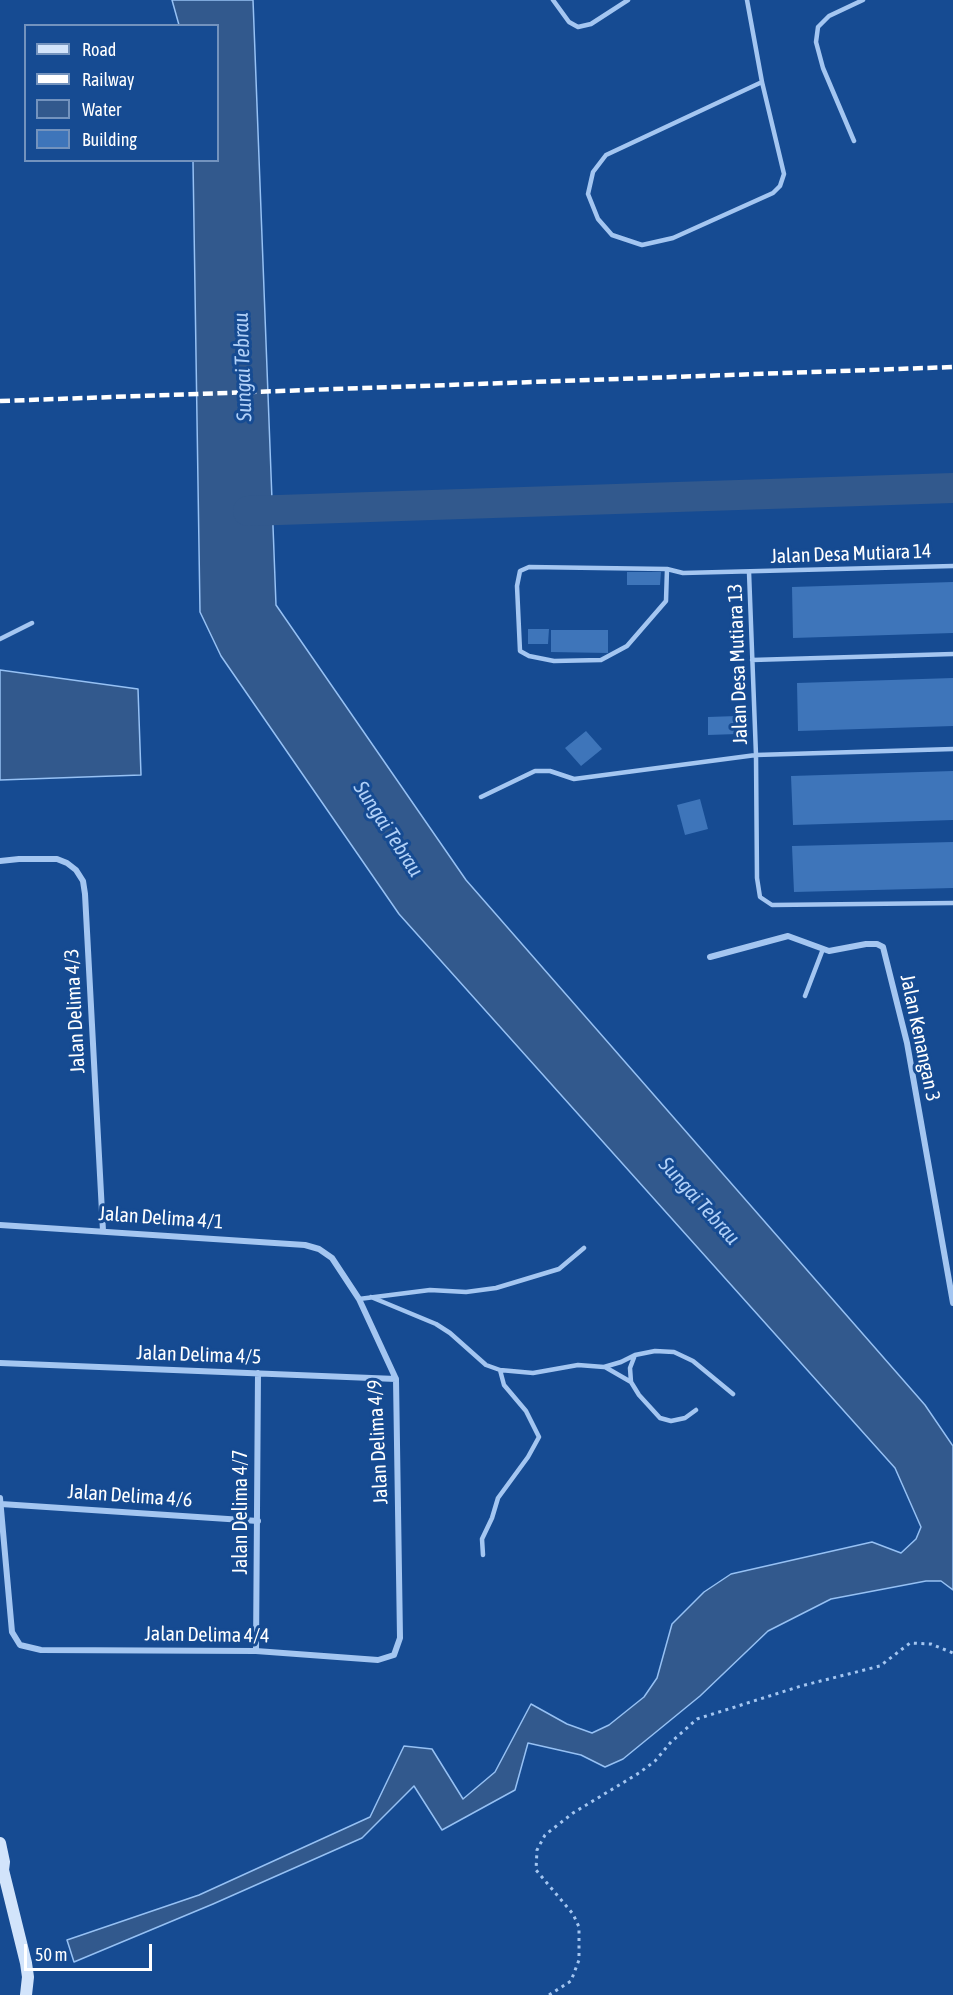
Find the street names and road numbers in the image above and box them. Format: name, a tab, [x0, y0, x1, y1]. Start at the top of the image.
street label: Jalan Desa Mutiara 14	[770, 539, 932, 569]
street label: Jalan Desa Mutiara 13	[723, 583, 753, 745]
street label: Jalan Delima 4/3	[60, 948, 90, 1074]
street label: Jalan Kenangan 3	[895, 972, 945, 1104]
street label: Jalan Delima 4/1	[98, 1202, 224, 1234]
street label: Jalan Delima 4/5	[136, 1341, 262, 1369]
street label: Jalan Delima 4/9	[363, 1379, 393, 1505]
street label: Jalan Delima 4/7	[229, 1450, 253, 1574]
street label: Jalan Delima 4/6	[67, 1480, 193, 1512]
street label: Jalan Delima 4/4	[144, 1622, 270, 1648]

